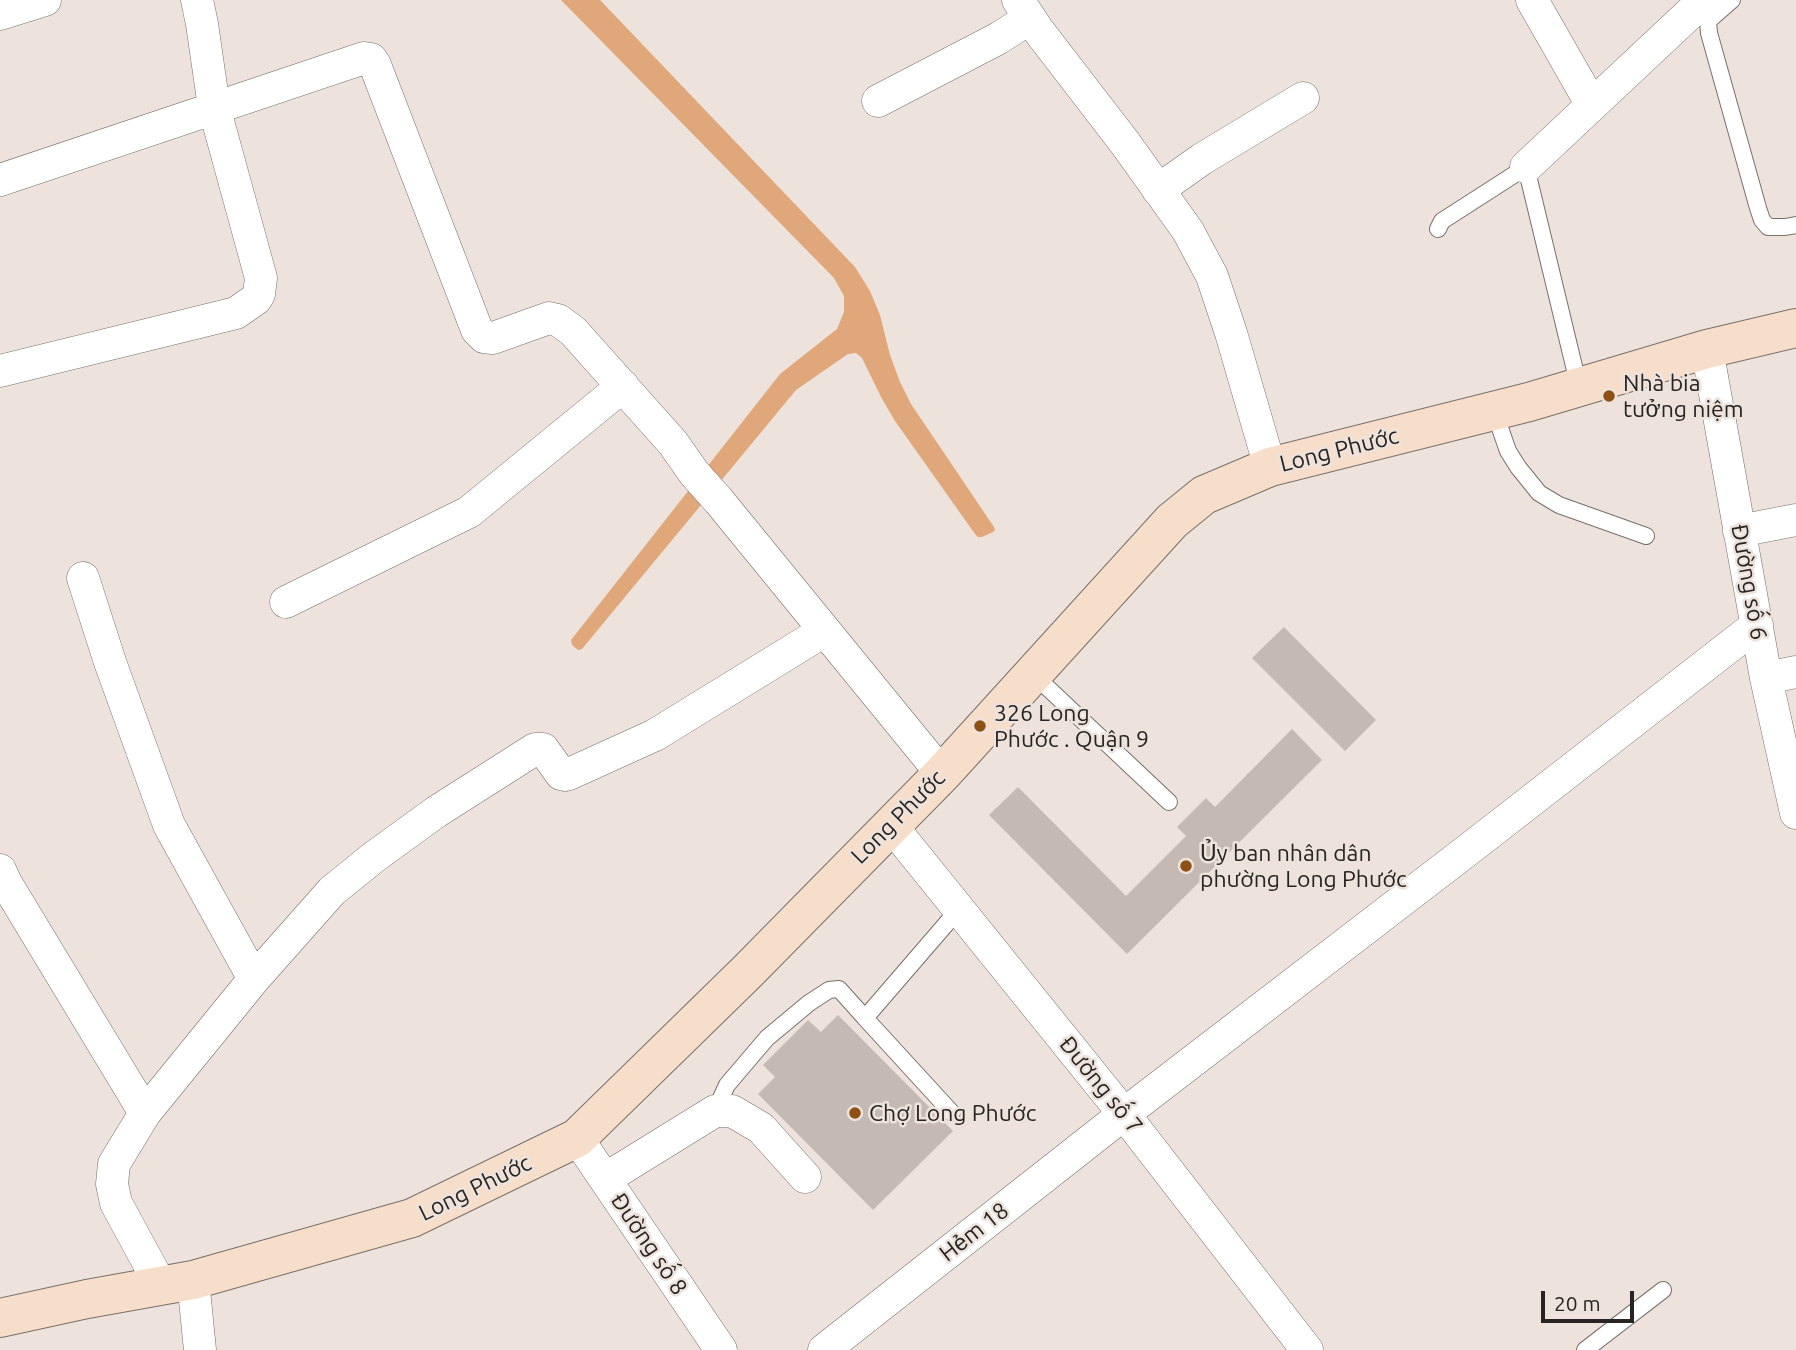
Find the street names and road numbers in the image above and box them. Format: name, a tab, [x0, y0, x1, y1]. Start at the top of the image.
street label: Long Phước	[1277, 422, 1401, 478]
street label: Đường số 6	[1725, 522, 1773, 642]
street label: Long Phước	[845, 764, 951, 870]
street label: Đường số 7	[1053, 1031, 1149, 1139]
street label: Long Phước	[414, 1149, 536, 1227]
street label: Đường số 8	[605, 1188, 693, 1300]
street label: Hẻm 18	[934, 1197, 1014, 1267]

